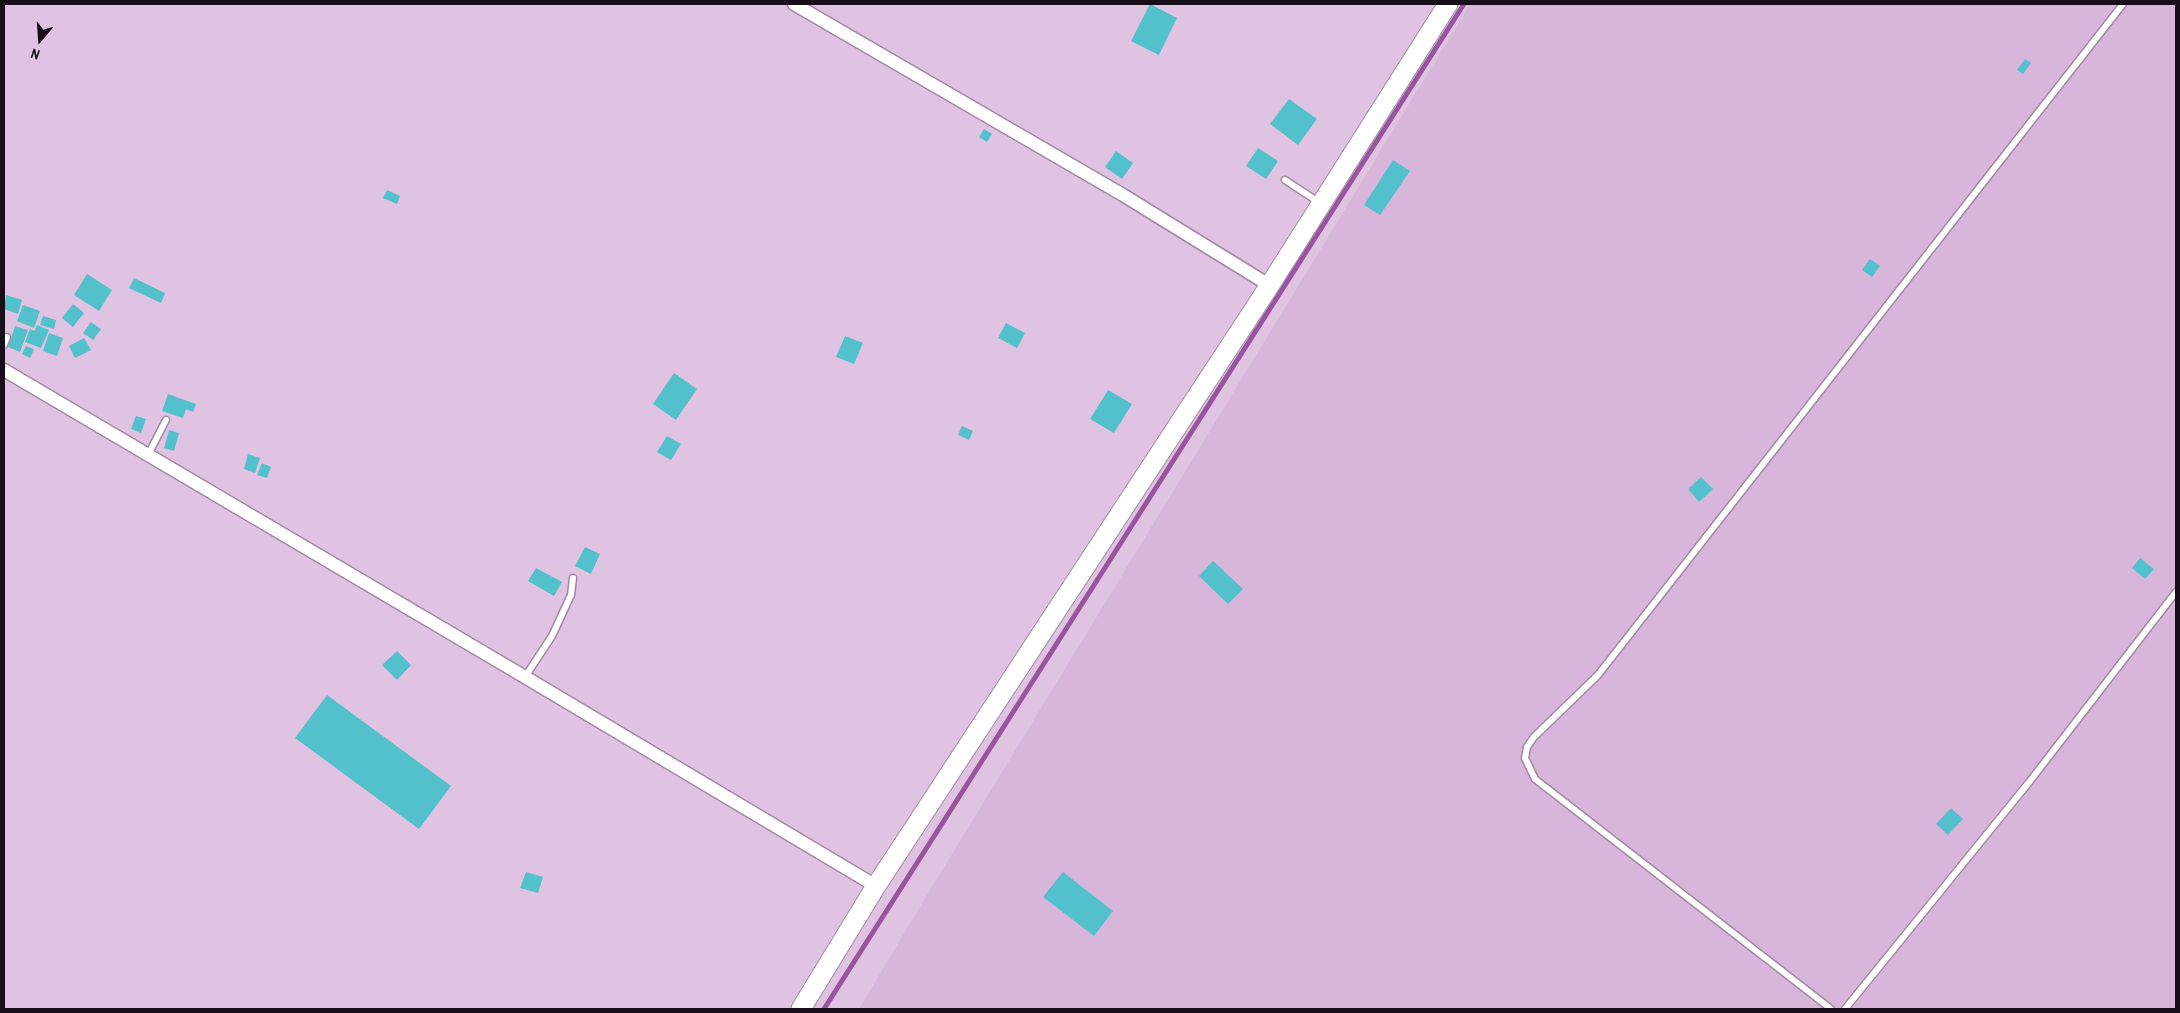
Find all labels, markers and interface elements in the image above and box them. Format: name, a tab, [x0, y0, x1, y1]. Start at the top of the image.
north arrow	[15, 15, 65, 65]
text: N	[29, 44, 42, 64]

